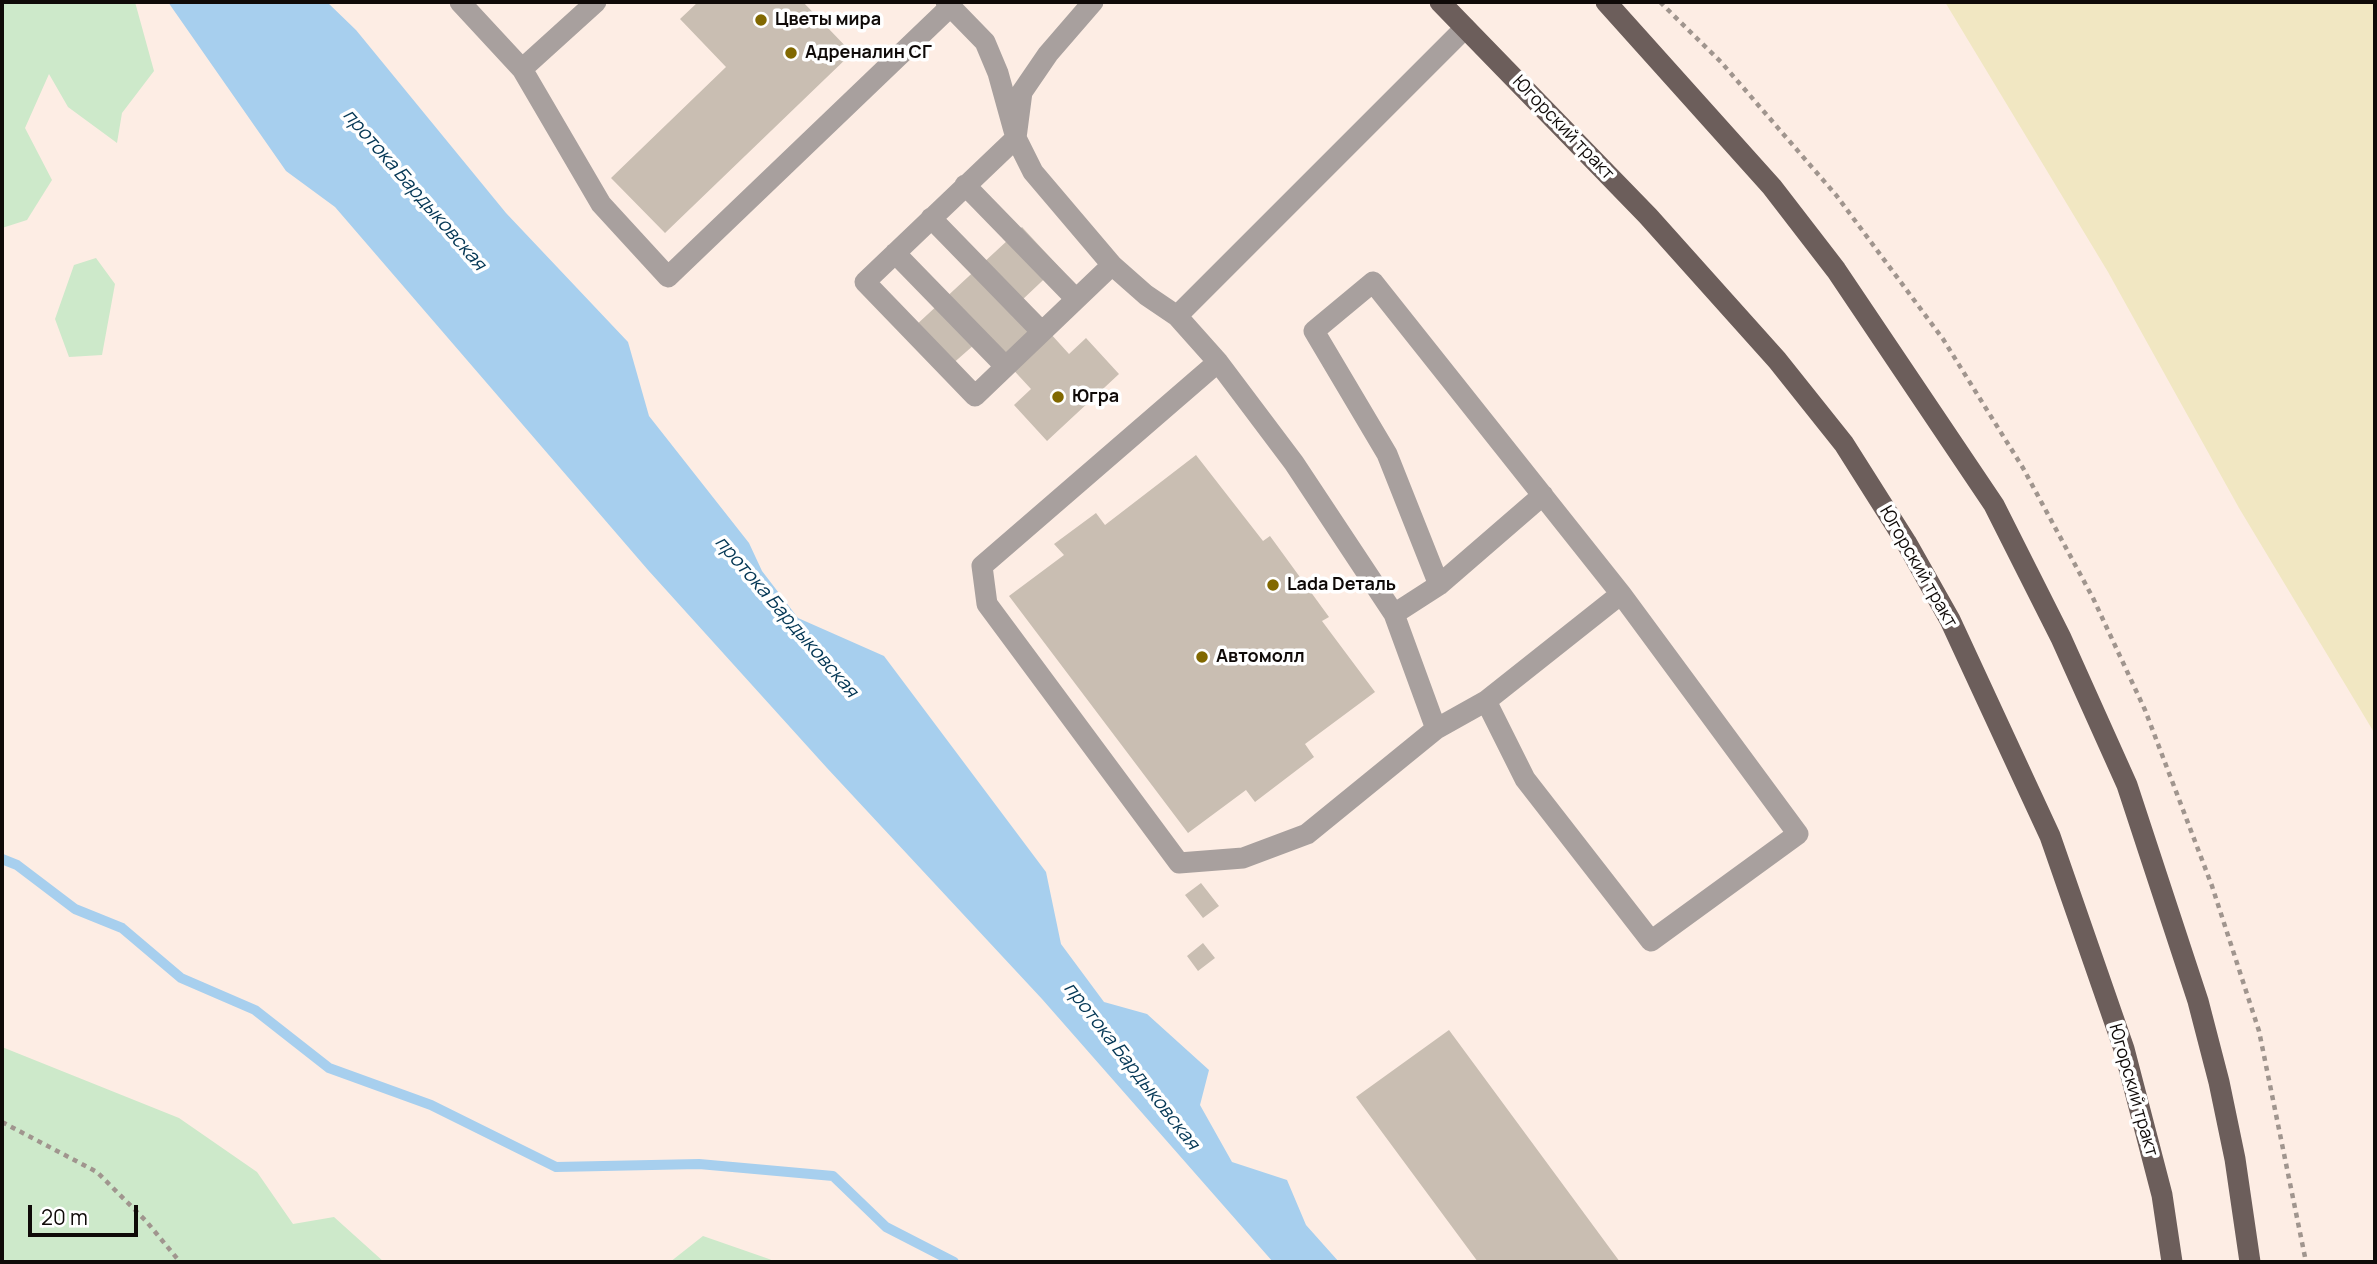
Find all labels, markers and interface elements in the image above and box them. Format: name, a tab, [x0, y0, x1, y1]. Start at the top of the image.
place label: Цветы мира	[775, 9, 881, 31]
marker: Цветы мира	[753, 12, 769, 28]
place label: Адреналин СГ	[805, 42, 932, 64]
marker: Адреналин СГ	[783, 45, 799, 61]
street label: Югорский тракт	[1508, 71, 1618, 185]
water label: протока Бардыковская	[338, 105, 490, 275]
place label: Югра	[1072, 386, 1119, 408]
marker: Югра	[1050, 389, 1066, 405]
street label: Югорский тракт	[1874, 502, 1962, 632]
water label: протока Бардыковская	[710, 532, 862, 702]
place label: Lada Dеталь	[1287, 574, 1396, 596]
marker: Lada Dеталь	[1265, 577, 1281, 593]
place label: Автомолл	[1216, 646, 1305, 668]
marker: Автомолл	[1194, 649, 1210, 665]
water label: протока Бардыковская	[1058, 978, 1204, 1154]
street label: Югорский тракт	[2104, 1021, 2162, 1159]
scale bar	[32, 1190, 142, 1234]
text: 20 m	[41, 1203, 88, 1231]

